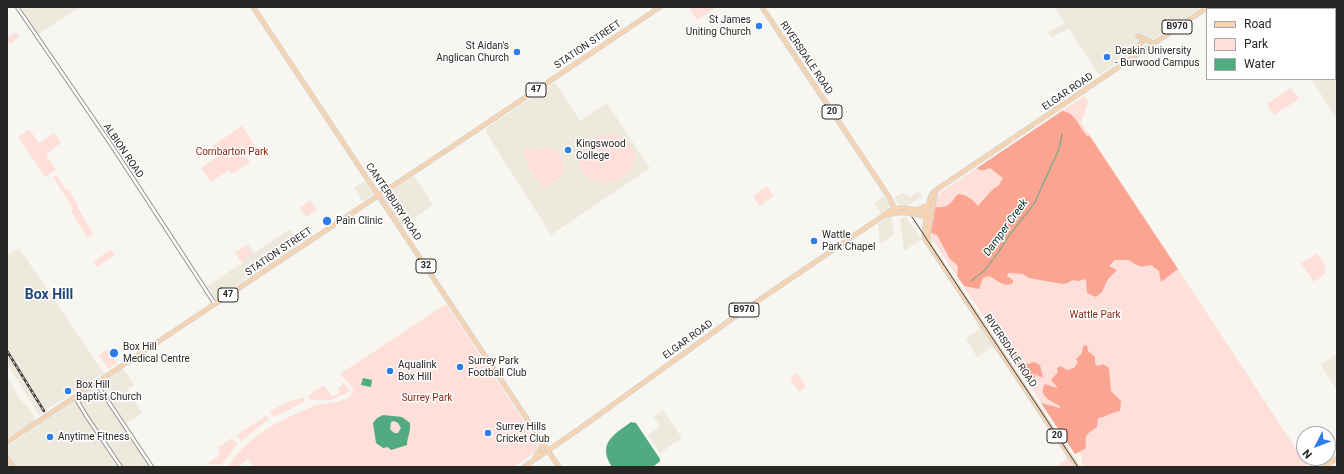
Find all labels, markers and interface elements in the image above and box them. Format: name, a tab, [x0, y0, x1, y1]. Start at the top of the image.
legend	[1206, 8, 1336, 80]
place label: St James Uniting Church	[686, 14, 751, 38]
text: Road	[1244, 17, 1272, 31]
street label: STATION STREET	[552, 18, 624, 72]
street label: RIVERSDALE ROAD	[777, 19, 835, 97]
road number: B970	[1162, 20, 1192, 34]
marker: St James Uniting Church	[754, 21, 764, 31]
text: Park	[1244, 37, 1268, 51]
place label: St Aidan's Anglican Church	[436, 40, 509, 64]
place label: Deakin University - Burwood Campus	[1115, 45, 1200, 68]
marker: St Aidan's Anglican Church	[512, 47, 522, 57]
marker: Deakin University - Burwood Campus	[1102, 52, 1112, 62]
text: Water	[1244, 57, 1275, 71]
street label: ELGAR ROAD	[1040, 71, 1096, 113]
road number: 47	[526, 83, 546, 97]
road number: 20	[822, 105, 842, 119]
street label: ALBION ROAD	[100, 121, 146, 181]
place label: Kingswood College	[576, 138, 626, 162]
marker: Kingswood College	[563, 145, 573, 155]
park label: Combarton Park	[196, 146, 268, 158]
street label: CANTERBURY ROAD	[363, 161, 423, 243]
water label: Damper Creek	[981, 197, 1031, 259]
marker: Pain Clinic	[321, 215, 333, 227]
place label: Pain Clinic	[336, 215, 383, 227]
street label: STATION STREET	[243, 225, 315, 279]
place label: Wattle Park Chapel	[822, 229, 875, 252]
marker: Wattle Park Chapel	[809, 236, 819, 246]
road number: 32	[416, 259, 436, 273]
district label: Box Hill	[25, 287, 73, 303]
road number: 47	[218, 288, 238, 302]
road number: B970	[729, 303, 759, 317]
park label: Wattle Park	[1069, 309, 1121, 321]
street label: RIVERSDALE ROAD	[981, 312, 1039, 390]
street label: ELGAR ROAD	[661, 318, 715, 362]
place label: Box Hill Medical Centre	[123, 341, 190, 364]
marker: Box Hill Medical Centre	[108, 347, 120, 359]
place label: Surrey Park Football Club	[468, 355, 527, 378]
place label: Aqualink Box Hill	[398, 359, 437, 382]
marker: Surrey Park Football Club	[455, 362, 465, 372]
marker: Aqualink Box Hill	[385, 366, 395, 376]
place label: Box Hill Baptist Church	[76, 379, 141, 402]
marker: Box Hill Baptist Church	[63, 386, 73, 396]
park label: Surrey Park	[402, 392, 452, 404]
place label: Surrey Hills Cricket Club	[496, 421, 550, 444]
north arrow	[1296, 426, 1336, 466]
marker: Surrey Hills Cricket Club	[483, 428, 493, 438]
road number: 20	[1047, 429, 1067, 443]
place label: Anytime Fitness	[58, 431, 129, 443]
marker: Anytime Fitness	[45, 432, 55, 442]
text: N	[1300, 446, 1315, 461]

